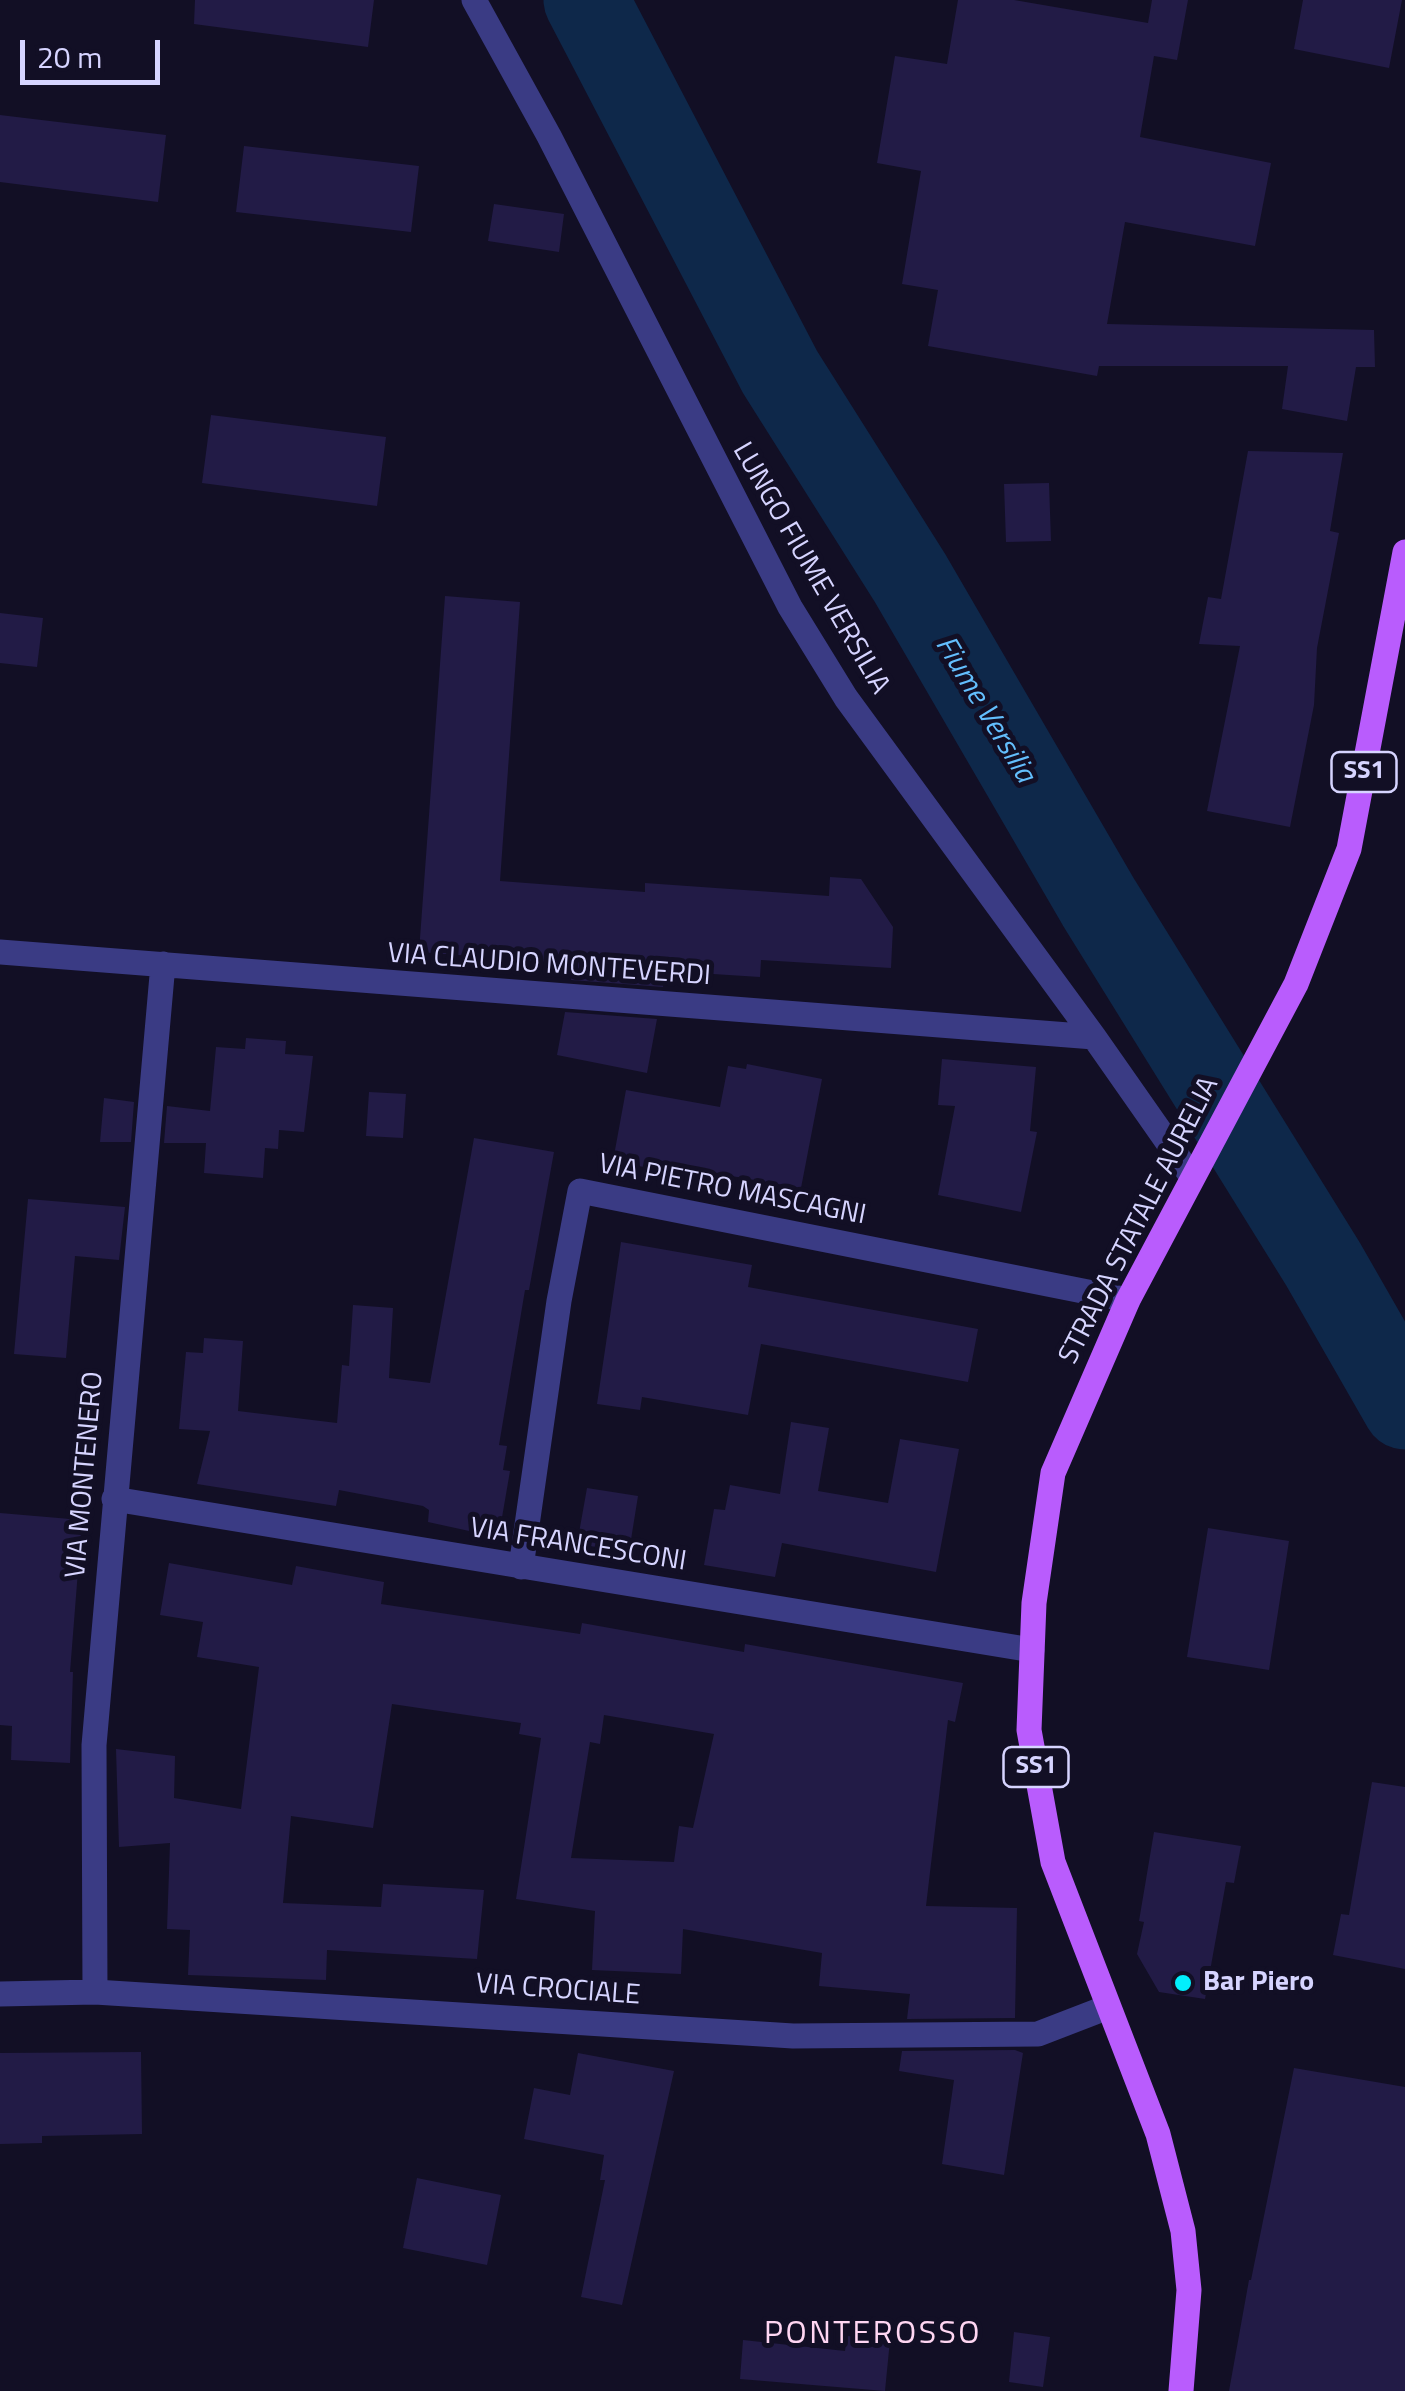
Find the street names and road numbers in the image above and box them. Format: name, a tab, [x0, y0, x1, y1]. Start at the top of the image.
street label: LUNGO FIUME VERSILIA	[724, 437, 896, 701]
road number: SS1	[1332, 752, 1396, 792]
street label: VIA CLAUDIO MONTEVERDI	[386, 938, 712, 994]
street label: STRADA STATALE AURELIA	[1053, 1072, 1227, 1370]
street label: VIA PIETRO MASCAGNI	[596, 1149, 868, 1233]
street label: VIA MONTENERO	[60, 1370, 112, 1580]
street label: VIA FRANCESCONI	[467, 1512, 689, 1580]
road number: SS1	[1004, 1747, 1068, 1787]
street label: VIA CROCIALE	[475, 1968, 641, 2014]

